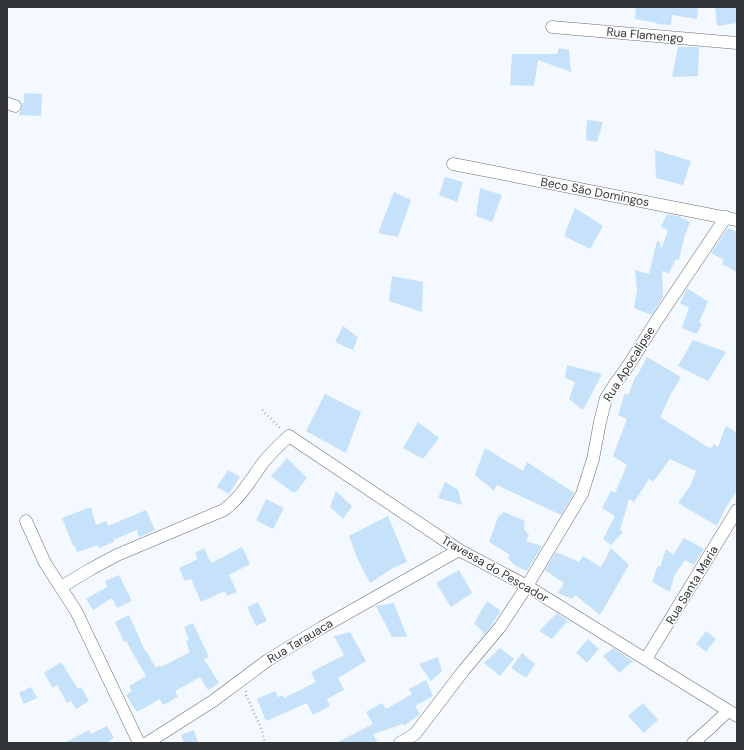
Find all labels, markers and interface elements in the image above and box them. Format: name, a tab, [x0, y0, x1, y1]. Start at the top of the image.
street label: Rua Flamengo	[606, 24, 684, 46]
street label: Beco São Domingos	[539, 174, 651, 210]
street label: Rua Apocalipse	[600, 323, 659, 405]
street label: Travessa do Pescador	[439, 532, 552, 606]
street label: Rua Santa Maria	[662, 543, 722, 627]
street label: Rua Tarauaca	[264, 615, 336, 667]

